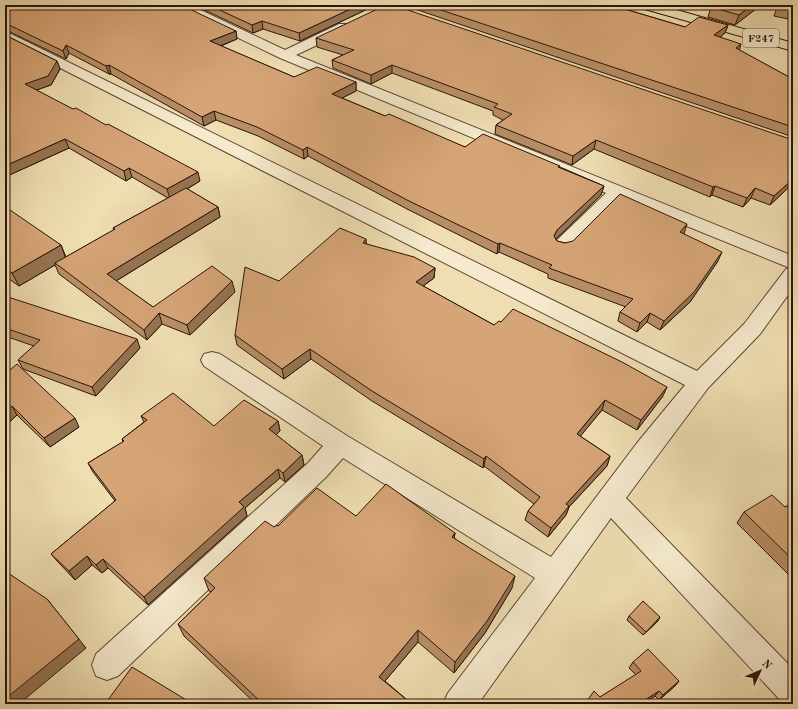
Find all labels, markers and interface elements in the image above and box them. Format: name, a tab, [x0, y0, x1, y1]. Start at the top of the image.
road number: F247	[743, 29, 779, 47]
north arrow	[740, 651, 780, 691]
text: N	[759, 658, 773, 672]

